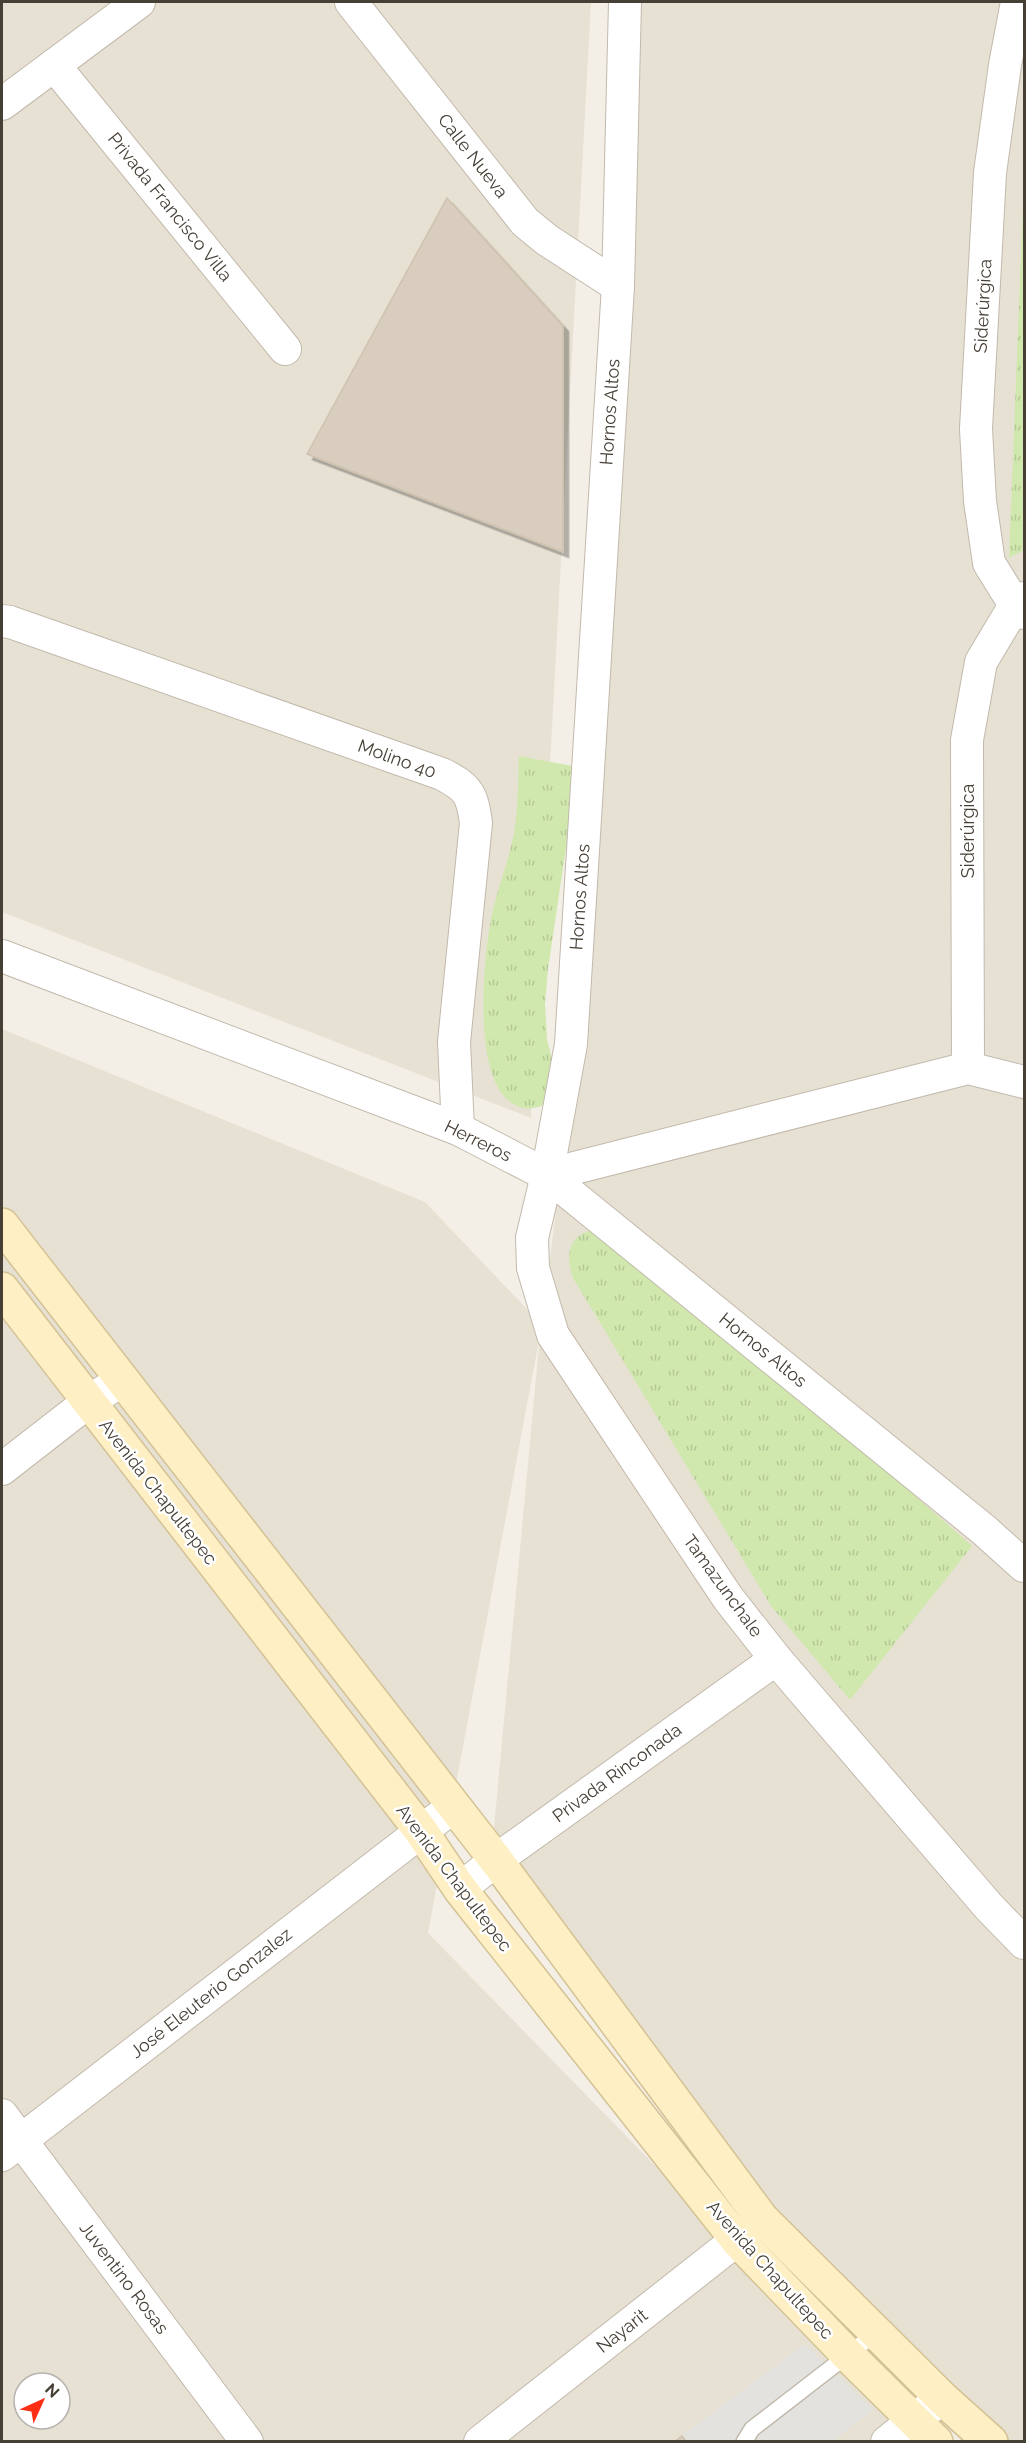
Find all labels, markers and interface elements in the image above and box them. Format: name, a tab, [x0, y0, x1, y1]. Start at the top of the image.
street label: Calle Nueva	[434, 109, 513, 202]
street label: Privada Francisco Villa	[104, 128, 237, 285]
street label: Siderúrgica	[970, 258, 995, 354]
street label: Hornos Altos	[595, 358, 624, 466]
street label: Molino 40	[355, 735, 439, 782]
street label: Siderúrgica	[957, 784, 978, 878]
street label: Hornos Altos	[565, 843, 594, 951]
street label: Herreros	[441, 1115, 515, 1166]
street label: Hornos Altos	[715, 1308, 812, 1391]
street label: Avenida Chapultepec	[95, 1415, 222, 1569]
street label: Tamazunchale	[679, 1531, 768, 1641]
street label: Privada Rinconada	[548, 1719, 685, 1826]
street label: Avenida Chapultepec	[392, 1800, 517, 1955]
street label: José Eleuterio Gonzalez	[126, 1923, 296, 2062]
street label: Avenida Chapultepec	[703, 2196, 838, 2343]
street label: Juventino Rosas	[76, 2218, 173, 2338]
street label: Nayarit	[592, 2304, 651, 2357]
north arrow	[12, 2371, 72, 2431]
text: N	[41, 2380, 63, 2402]

